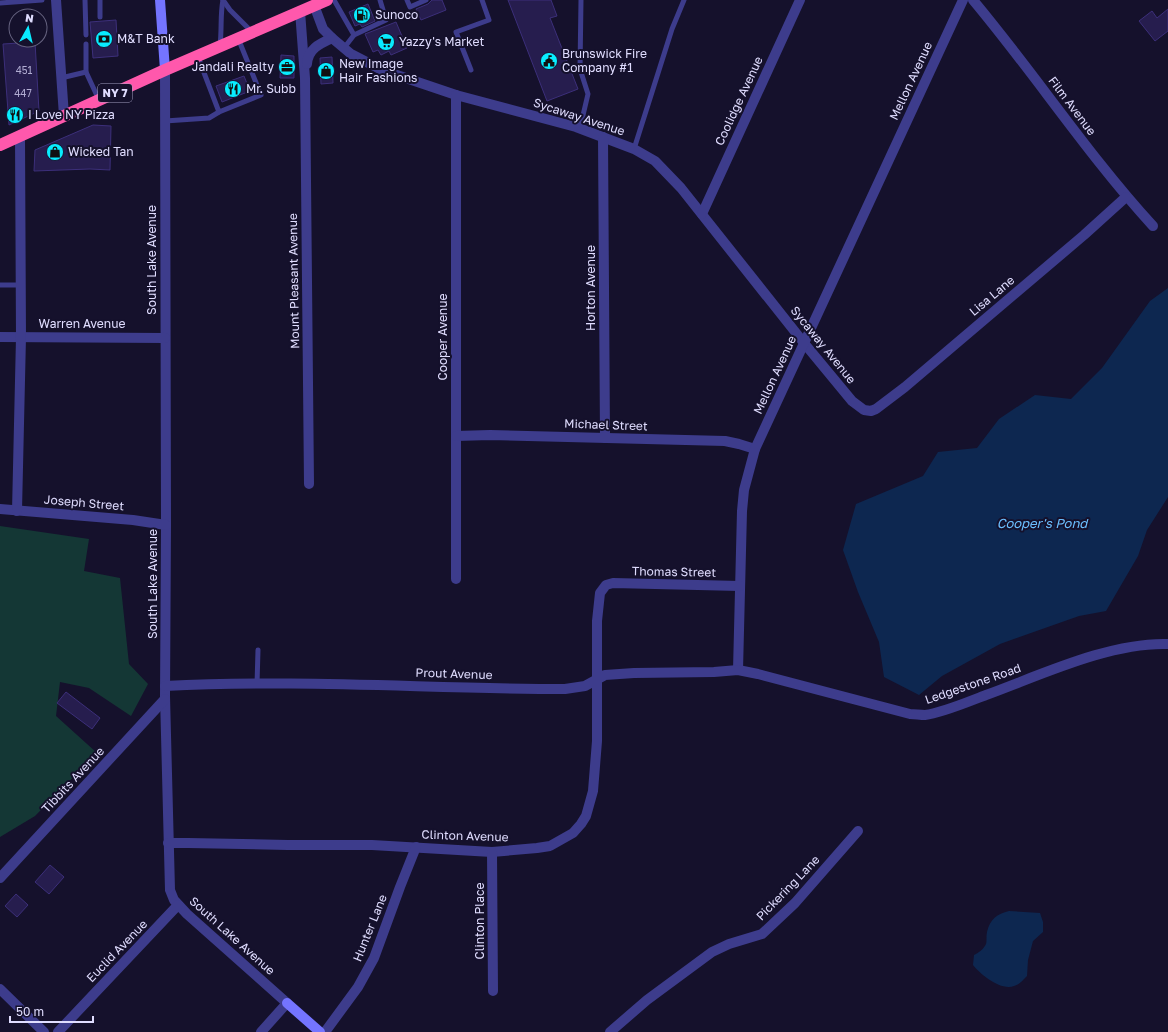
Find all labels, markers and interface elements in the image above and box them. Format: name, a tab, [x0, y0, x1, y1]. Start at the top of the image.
fuel station icon: Sunoco	[352, 5, 372, 25]
place label: Sunoco	[375, 7, 418, 22]
north arrow	[8, 8, 48, 48]
text: N	[24, 11, 35, 25]
bank icon: M&T Bank	[94, 29, 114, 49]
place label: M&T Bank	[117, 31, 175, 46]
supermarket icon: Yazzy's Market	[376, 32, 396, 52]
place label: Yazzy's Market	[399, 34, 484, 49]
street label: Mellon Avenue	[886, 39, 935, 122]
place label: Brunswick Fire Company #1	[562, 46, 647, 75]
public building icon: Brunswick Fire Company #1	[539, 51, 559, 71]
street label: Coolidge Avenue	[711, 54, 766, 148]
place label: New Image Hair Fashions	[339, 56, 417, 85]
office icon: Jandali Realty	[277, 57, 297, 77]
place label: Jandali Realty	[192, 59, 274, 74]
shop icon: New Image Hair Fashions	[316, 61, 336, 81]
house number: 451	[16, 64, 33, 76]
street label: Film Avenue	[1045, 73, 1100, 138]
restaurant icon: Mr. Subb	[223, 79, 243, 99]
place label: Mr. Subb	[246, 81, 296, 96]
road number: NY 7	[98, 84, 132, 102]
house number: 447	[14, 87, 32, 99]
street label: Sycaway Avenue	[531, 95, 627, 138]
restaurant icon: I Love NY Pizza	[5, 105, 25, 125]
place label: I Love NY Pizza	[28, 107, 115, 122]
shop icon: Wicked Tan	[45, 142, 65, 162]
place label: Wicked Tan	[68, 144, 134, 159]
street label: South Lake Avenue	[144, 205, 159, 315]
street label: Mount Pleasant Avenue	[285, 213, 302, 349]
street label: Horton Avenue	[583, 245, 598, 331]
street label: Lisa Lane	[966, 272, 1017, 319]
street label: Cooper Avenue	[435, 293, 450, 380]
street label: Sycaway Avenue	[788, 303, 859, 386]
street label: Warren Avenue	[39, 316, 125, 331]
street label: Mellon Avenue	[750, 333, 799, 416]
street label: Michael Street	[564, 416, 648, 433]
street label: Joseph Street	[43, 492, 125, 513]
water label: Cooper's Pond	[997, 515, 1089, 531]
street label: South Lake Avenue	[145, 529, 160, 639]
street label: Thomas Street	[632, 563, 716, 580]
street label: Ledgestone Road	[923, 660, 1023, 707]
street label: Prout Avenue	[415, 665, 493, 682]
street label: Tibbits Avenue	[38, 743, 107, 816]
street label: Clinton Avenue	[421, 826, 509, 845]
street label: Pickering Lane	[753, 852, 823, 923]
street label: Clinton Place	[472, 883, 487, 959]
street label: Hunter Lane	[349, 892, 390, 964]
street label: South Lake Avenue	[186, 893, 278, 978]
street label: Euclid Avenue	[83, 916, 150, 985]
scale bar	[10, 998, 93, 1024]
text: 50 m	[16, 1004, 44, 1019]

